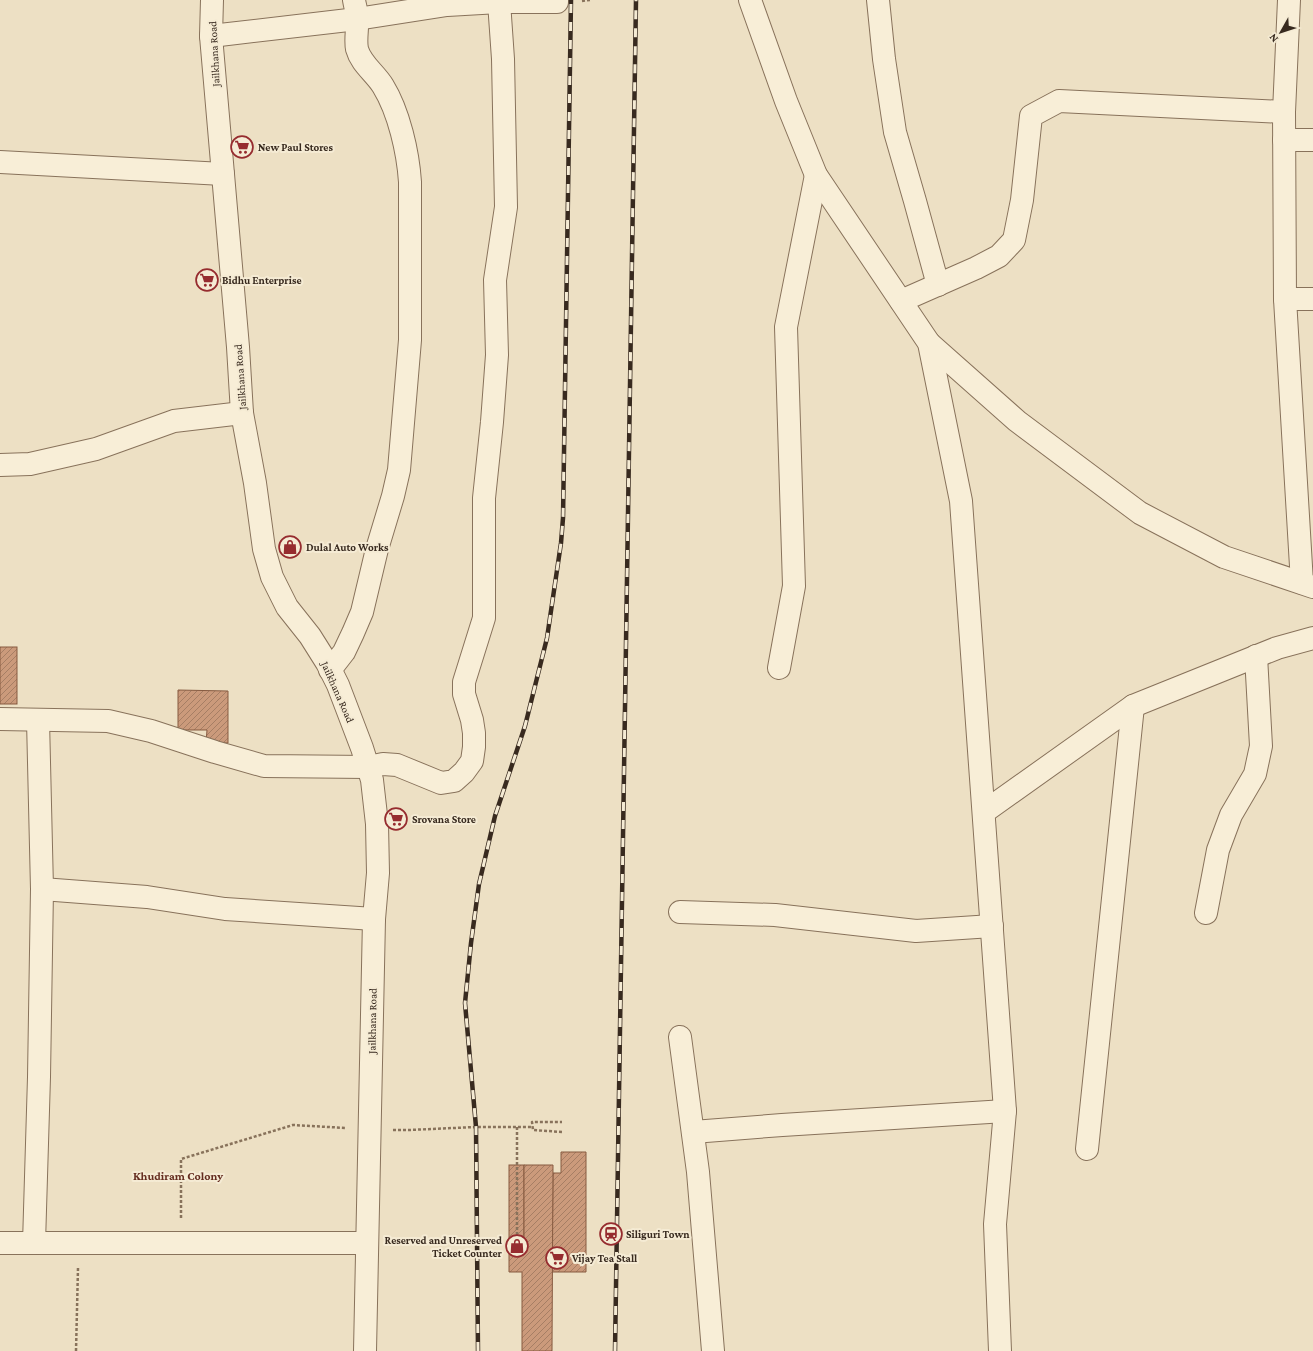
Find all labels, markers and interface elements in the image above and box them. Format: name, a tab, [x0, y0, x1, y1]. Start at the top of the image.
north arrow	[1261, 12, 1301, 52]
street label: Jailkhana Road	[206, 21, 223, 88]
text: N	[1266, 31, 1280, 45]
supermarket icon: New Paul Stores	[229, 134, 255, 160]
place label: New Paul Stores	[258, 141, 333, 153]
supermarket icon: Bidhu Enterprise	[194, 267, 220, 293]
place label: Bidhu Enterprise	[222, 274, 302, 286]
street label: Jailkhana Road	[232, 344, 249, 411]
shop icon: Dulal Auto Works	[277, 534, 303, 560]
place label: Dulal Auto Works	[306, 541, 389, 553]
street label: Jailkhana Road	[318, 659, 357, 725]
supermarket icon: Srovana Store	[383, 806, 409, 832]
place label: Srovana Store	[412, 813, 476, 825]
street label: Jailkhana Road	[365, 988, 380, 1055]
district label: Khudiram Colony	[133, 1169, 223, 1183]
station icon: Siliguri Town	[598, 1221, 624, 1247]
place label: Siliguri Town	[626, 1228, 690, 1240]
shop icon: Reserved and Unreserved Ticket Counter	[504, 1233, 530, 1259]
place label: Reserved and Unreserved Ticket Counter	[385, 1234, 503, 1259]
supermarket icon: Vijay Tea Stall	[544, 1245, 570, 1271]
place label: Vijay Tea Stall	[571, 1252, 638, 1265]

